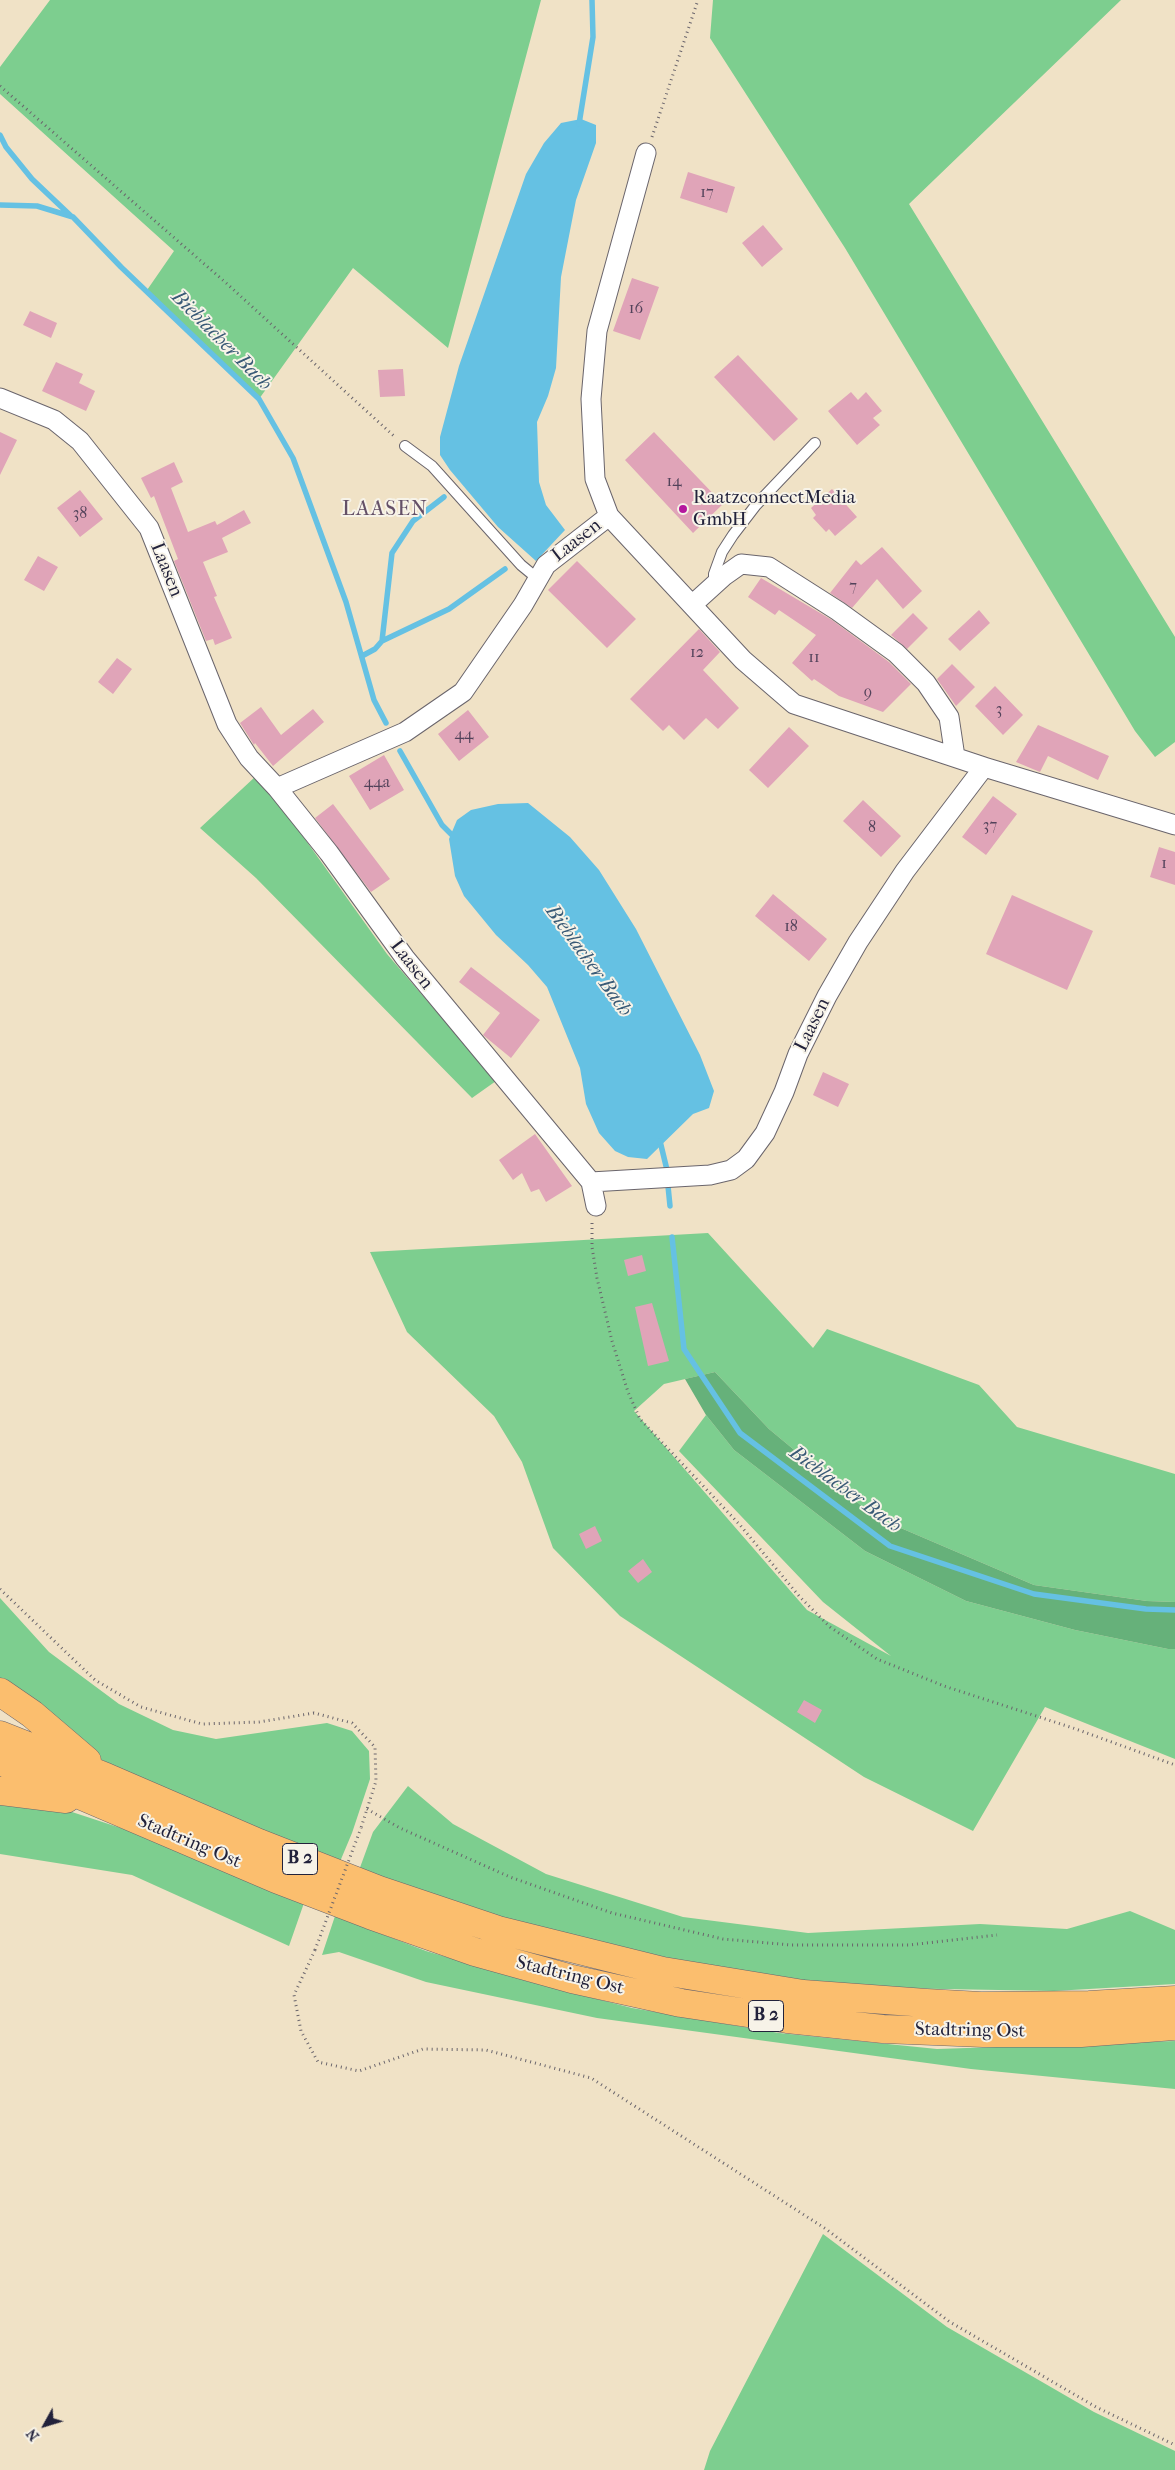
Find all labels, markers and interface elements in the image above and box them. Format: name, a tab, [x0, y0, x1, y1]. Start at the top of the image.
house number: 17	[700, 183, 714, 203]
water label: Bieblacher Bach	[166, 286, 276, 396]
house number: 16	[629, 299, 643, 319]
house number: 14	[666, 472, 682, 492]
place label: RaatzconnectMedia GmbH	[693, 487, 856, 531]
district label: LAASEN	[341, 497, 429, 523]
marker: RaatzconnectMedia GmbH	[677, 503, 689, 515]
house number: 38	[73, 504, 87, 524]
street label: Laasen	[548, 515, 606, 567]
street label: Laasen	[145, 540, 187, 600]
house number: 7	[849, 577, 857, 597]
house number: 12	[690, 643, 704, 663]
house number: 11	[808, 648, 820, 668]
house number: 9	[864, 683, 872, 703]
house number: 3	[996, 700, 1002, 720]
house number: 44	[455, 725, 473, 745]
house number: 44a	[364, 773, 390, 793]
house number: 37	[983, 816, 997, 836]
house number: 8	[868, 818, 876, 838]
house number: 1	[1161, 854, 1167, 874]
water label: Bieblacher Bach	[539, 900, 637, 1022]
house number: 18	[784, 917, 798, 937]
street label: Laasen	[385, 936, 437, 994]
street label: Laasen	[790, 995, 836, 1055]
water label: Bieblacher Bach	[784, 1441, 906, 1539]
street label: Stadtring Ost	[134, 1810, 244, 1874]
road number: B 2	[282, 1844, 318, 1875]
street label: Stadtring Ost	[514, 1952, 626, 2000]
road number: B 2	[748, 2000, 784, 2032]
street label: Stadtring Ost	[915, 2019, 1025, 2043]
north arrow	[20, 2400, 70, 2450]
text: N	[23, 2425, 43, 2444]

